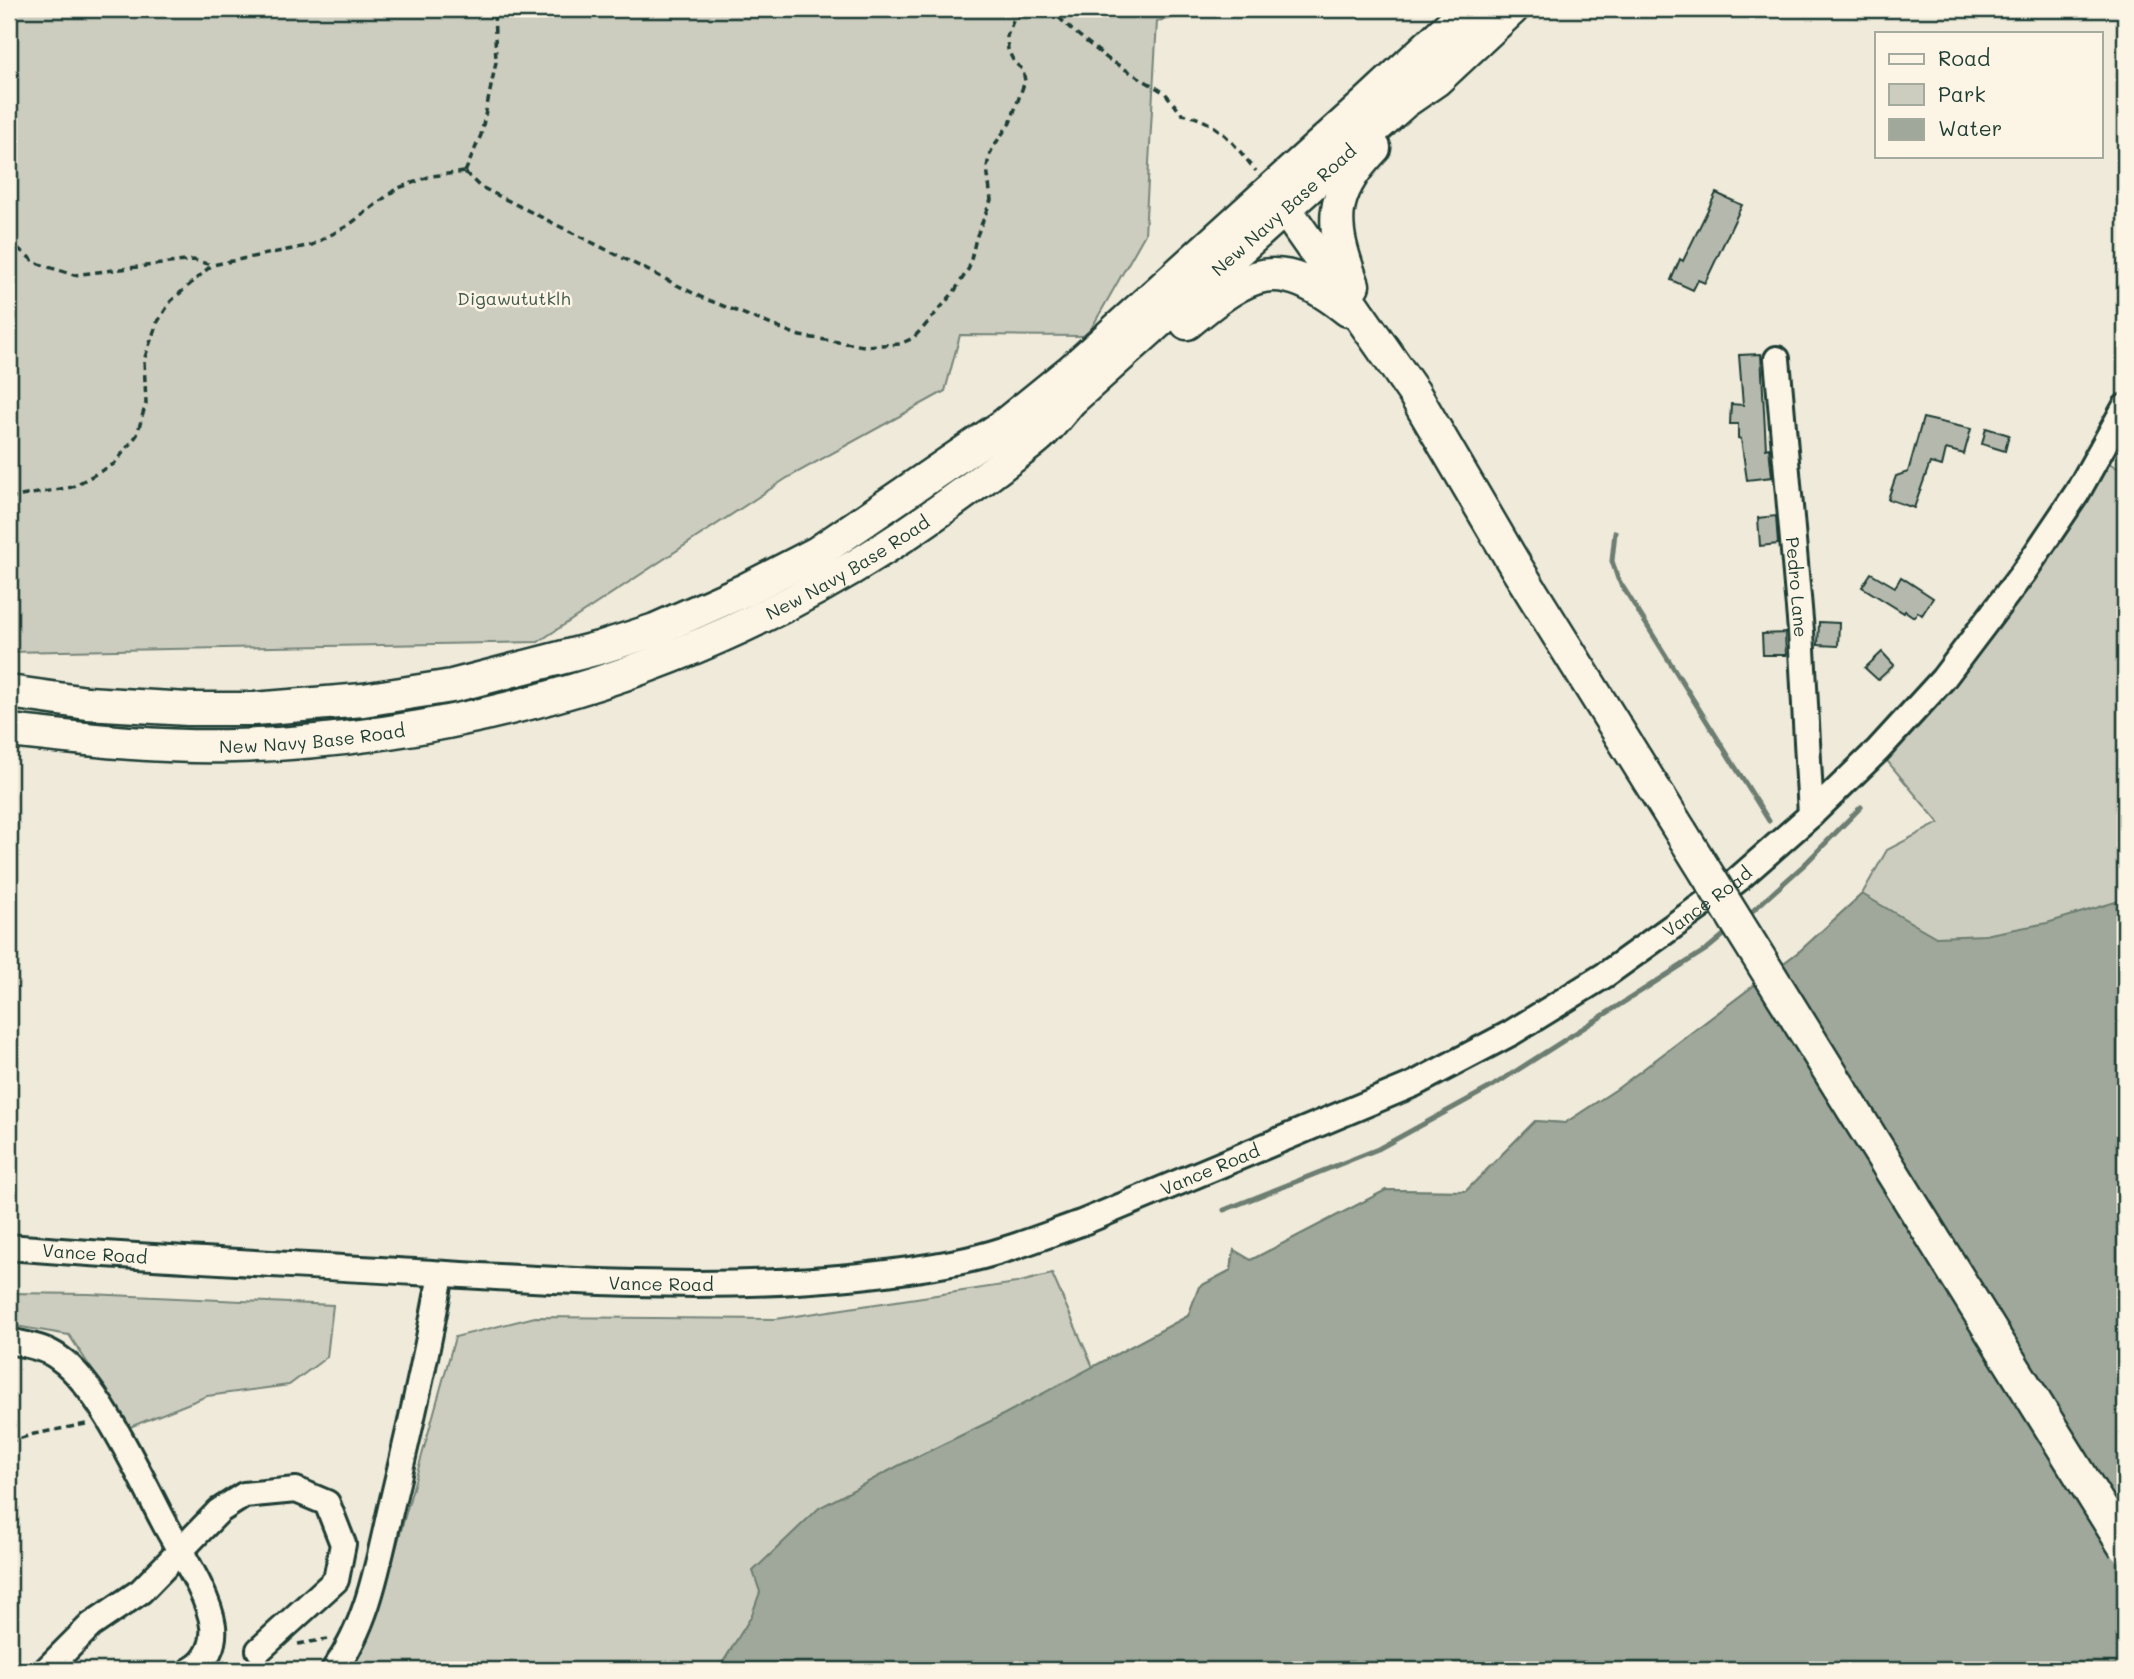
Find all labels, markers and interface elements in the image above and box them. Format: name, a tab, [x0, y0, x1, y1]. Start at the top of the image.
legend	[1875, 32, 2102, 158]
text: Road	[1938, 44, 1990, 71]
text: Park	[1938, 80, 1986, 107]
text: Water	[1938, 114, 2002, 141]
street label: New Navy Base Road	[1206, 139, 1361, 281]
park label: Digawututklh	[457, 286, 571, 310]
street label: New Navy Base Road	[762, 510, 934, 625]
street label: Pedro Lane	[1781, 536, 1813, 638]
street label: New Navy Base Road	[219, 718, 406, 758]
street label: Vance Road	[1657, 861, 1757, 942]
street label: Vance Road	[1157, 1138, 1263, 1201]
street label: Vance Road	[41, 1238, 148, 1269]
street label: Vance Road	[608, 1270, 714, 1296]

